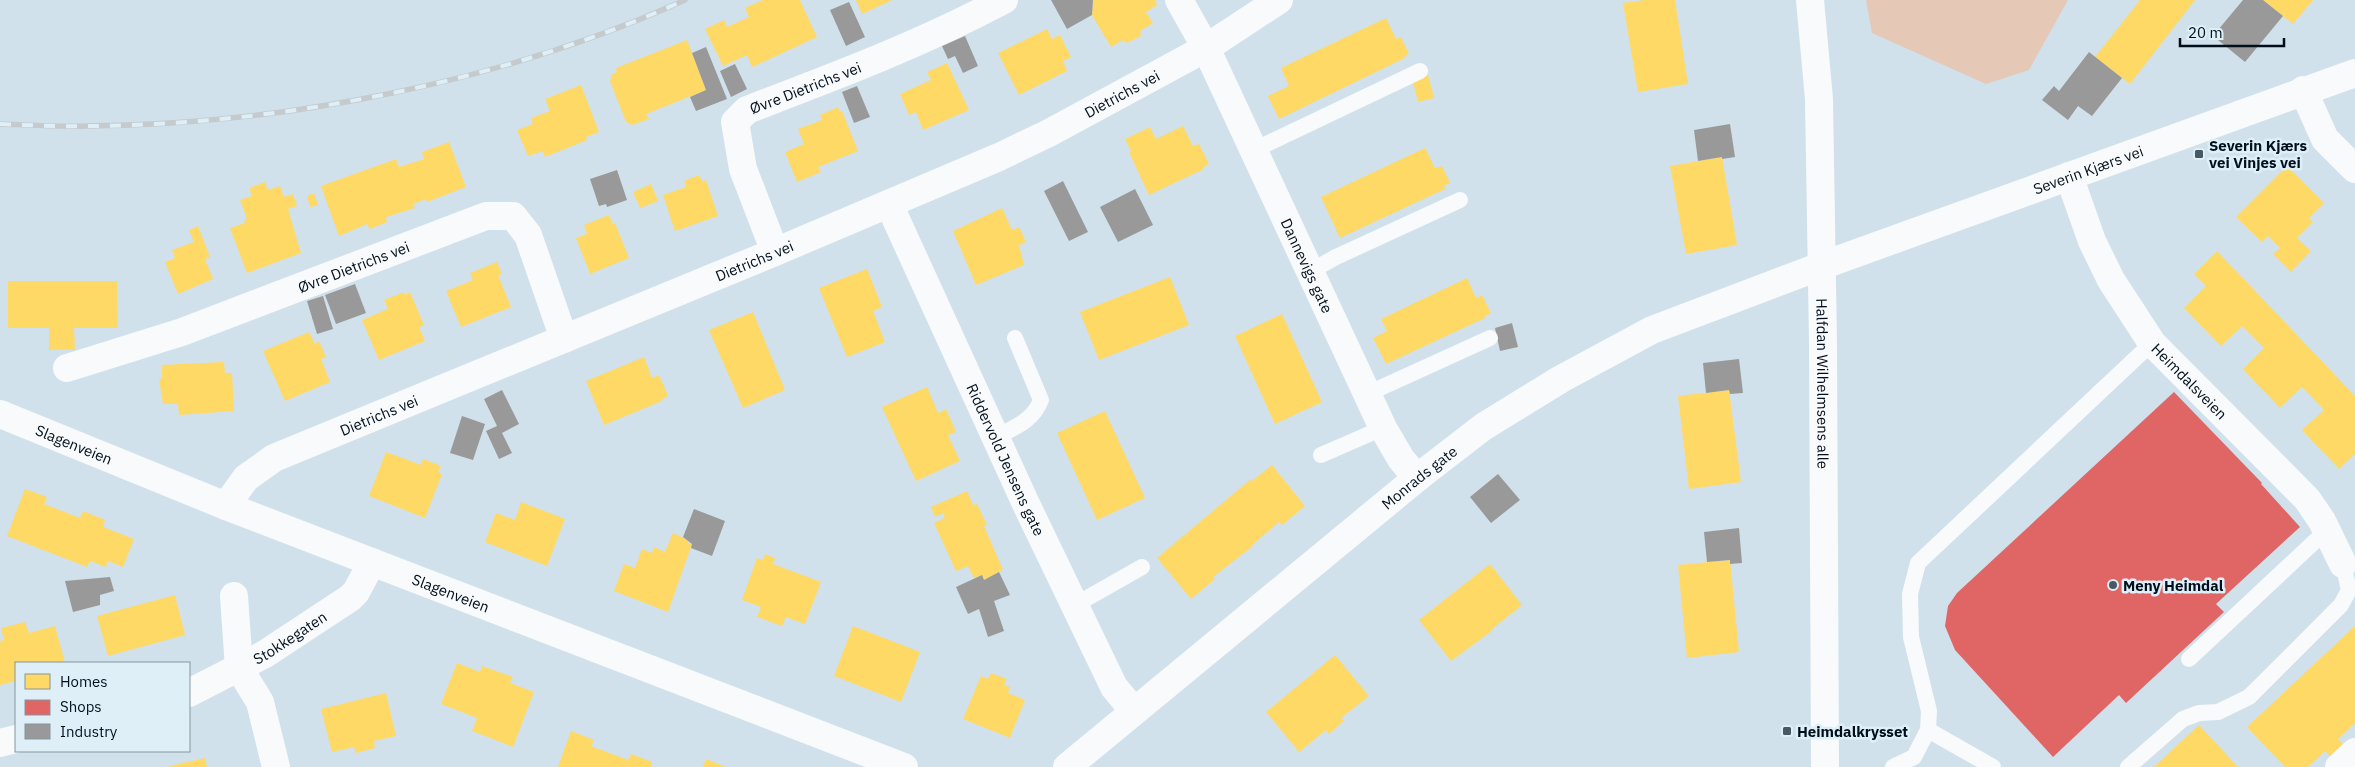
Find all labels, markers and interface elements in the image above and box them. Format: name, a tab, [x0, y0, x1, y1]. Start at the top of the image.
scale bar	[2180, 15, 2284, 47]
text: 20 m	[2188, 23, 2223, 42]
street label: Øvre Dietrichs vei	[747, 57, 864, 118]
street label: Dietrichs vei	[1081, 66, 1163, 122]
place label: Severin Kjærs vei Vinjes vei	[2209, 136, 2308, 172]
street label: Severin Kjærs vei	[2030, 141, 2146, 198]
marker: Severin Kjærs vei Vinjes vei	[2193, 148, 2205, 160]
street label: Dannevigs gate	[1277, 215, 1338, 316]
street label: Dietrichs vei	[712, 236, 796, 285]
street label: Øvre Dietrichs vei	[295, 237, 412, 297]
street label: Halfdan Wilhelmsens alle	[1813, 298, 1833, 469]
street label: Heimdalsveien	[2148, 339, 2232, 423]
street label: Riddervold Jensens gate	[963, 380, 1049, 539]
street label: Dietrichs vei	[337, 390, 421, 440]
street label: Slagenveien	[33, 420, 115, 468]
street label: Monrads gate	[1377, 441, 1461, 513]
street label: Slagenveien	[410, 569, 492, 616]
place label: Meny Heimdal	[2123, 576, 2224, 595]
marker: Meny Heimdal	[2107, 579, 2119, 591]
street label: Stokkegaten	[250, 607, 330, 668]
legend	[15, 662, 190, 752]
text: Homes	[60, 672, 108, 691]
text: Shops	[60, 697, 102, 716]
text: Industry	[60, 722, 118, 741]
place label: Heimdalkrysset	[1797, 722, 1908, 741]
marker: Heimdalkrysset	[1781, 725, 1793, 737]

